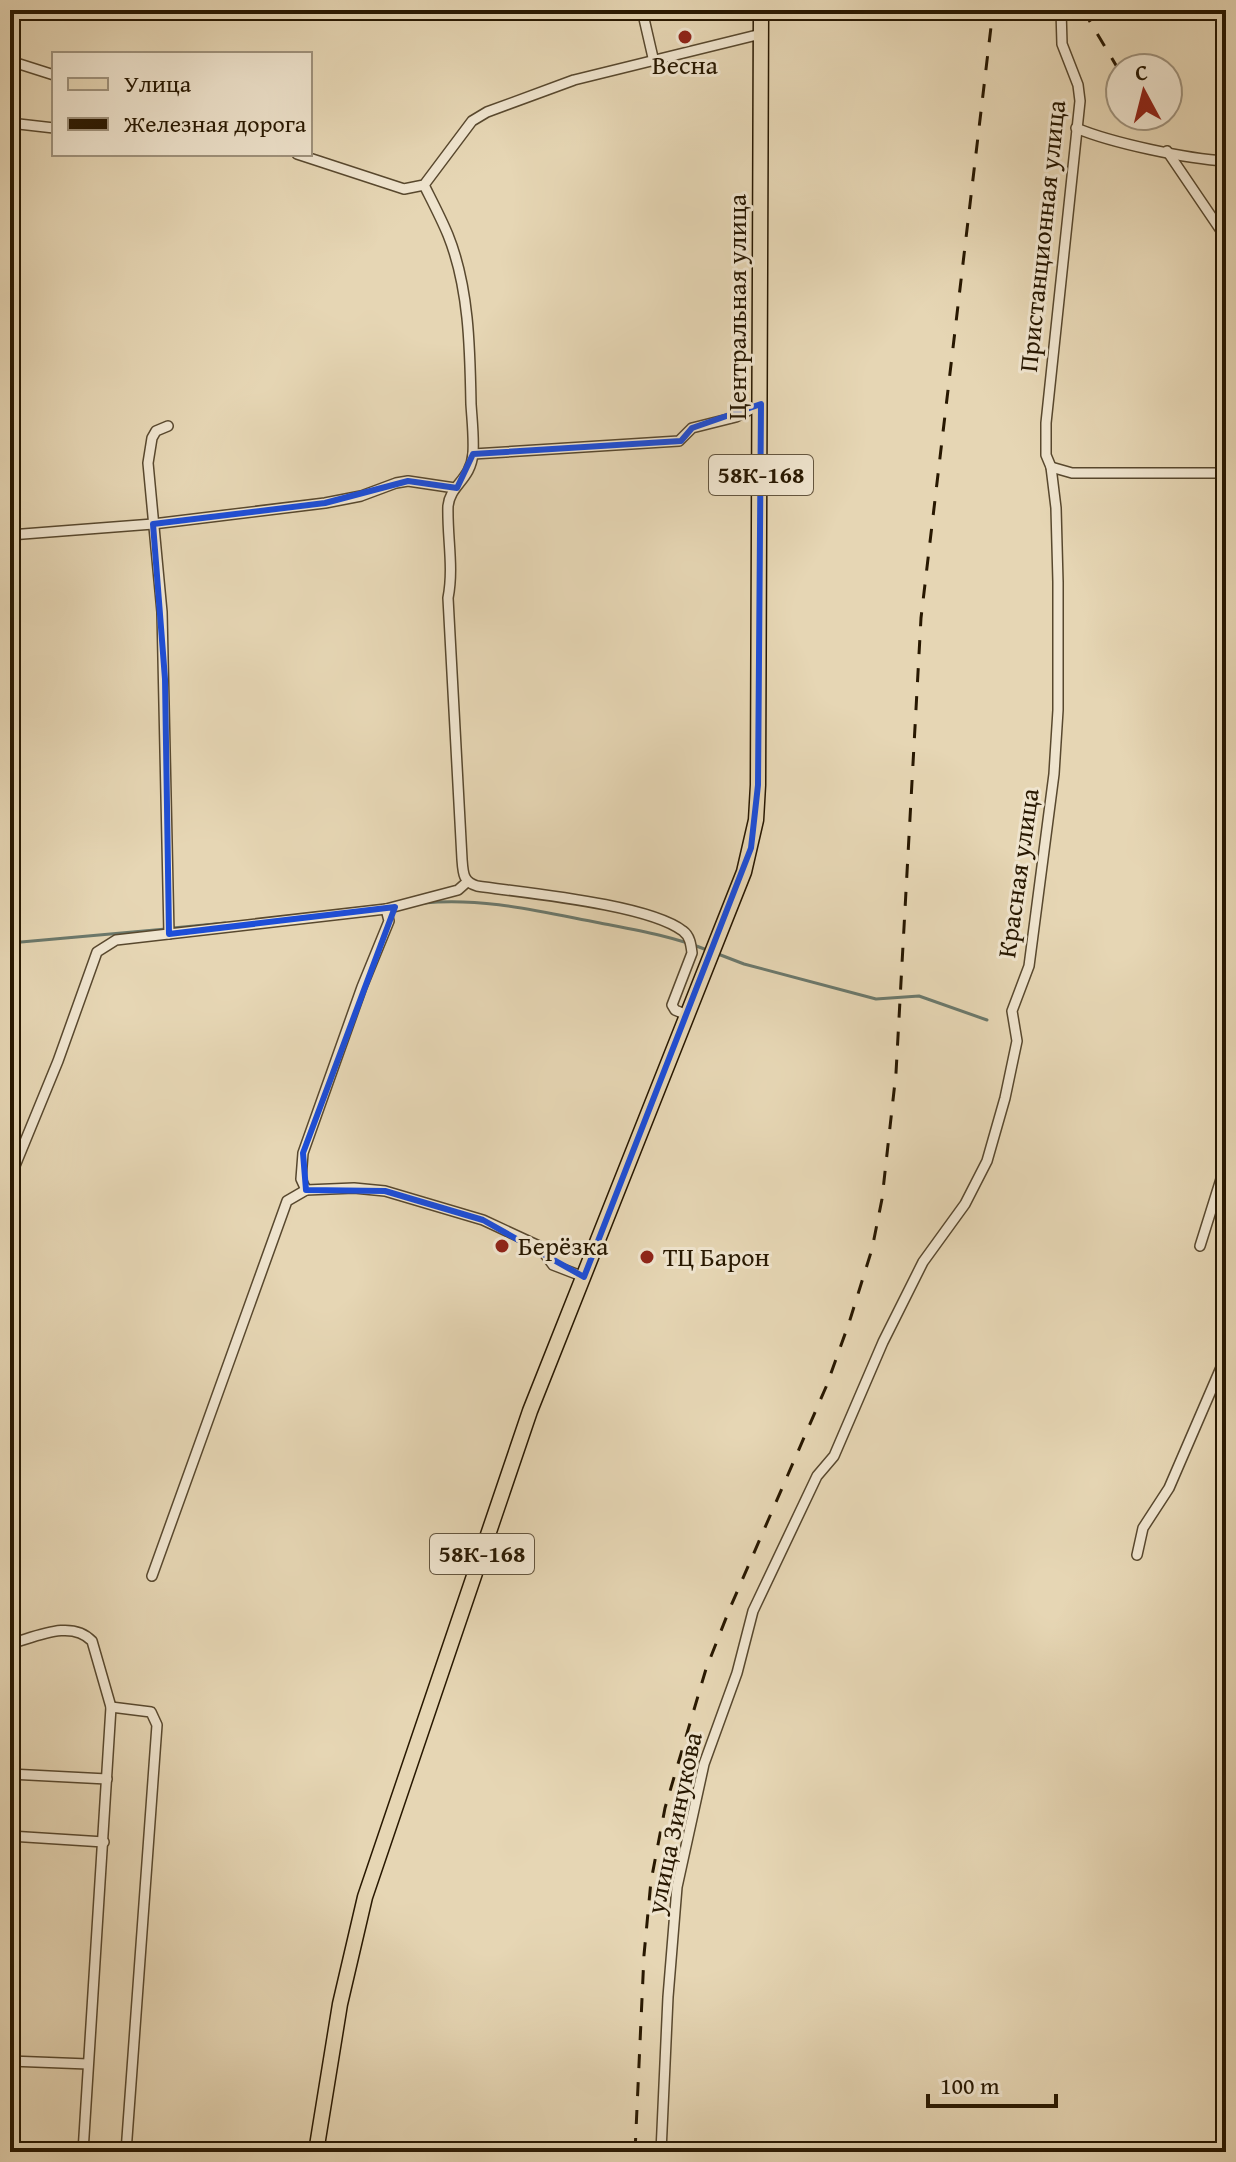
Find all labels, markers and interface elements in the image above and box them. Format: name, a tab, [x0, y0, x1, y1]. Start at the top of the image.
marker: Весна	[676, 28, 694, 46]
place label: Весна	[652, 45, 719, 84]
legend	[52, 52, 312, 156]
north arrow	[1104, 52, 1184, 132]
text: С	[1133, 56, 1150, 89]
text: Улица	[124, 66, 192, 101]
street label: Пристанционная улица	[1008, 98, 1075, 374]
text: Железная дорога	[123, 106, 307, 141]
street label: Центральная улица	[717, 193, 756, 420]
road number: 58К-168	[709, 455, 813, 495]
street label: Красная улица	[986, 785, 1049, 960]
place label: Берёзка	[518, 1226, 609, 1265]
marker: Берёзка	[493, 1237, 511, 1255]
place label: ТЦ Барон	[663, 1237, 770, 1276]
marker: ТЦ Барон	[638, 1248, 656, 1266]
road number: 58К-168	[430, 1534, 534, 1574]
street label: улица Зинукова	[635, 1728, 712, 1918]
scale bar	[928, 2058, 1056, 2108]
text: 100 m	[940, 2068, 1000, 2103]

